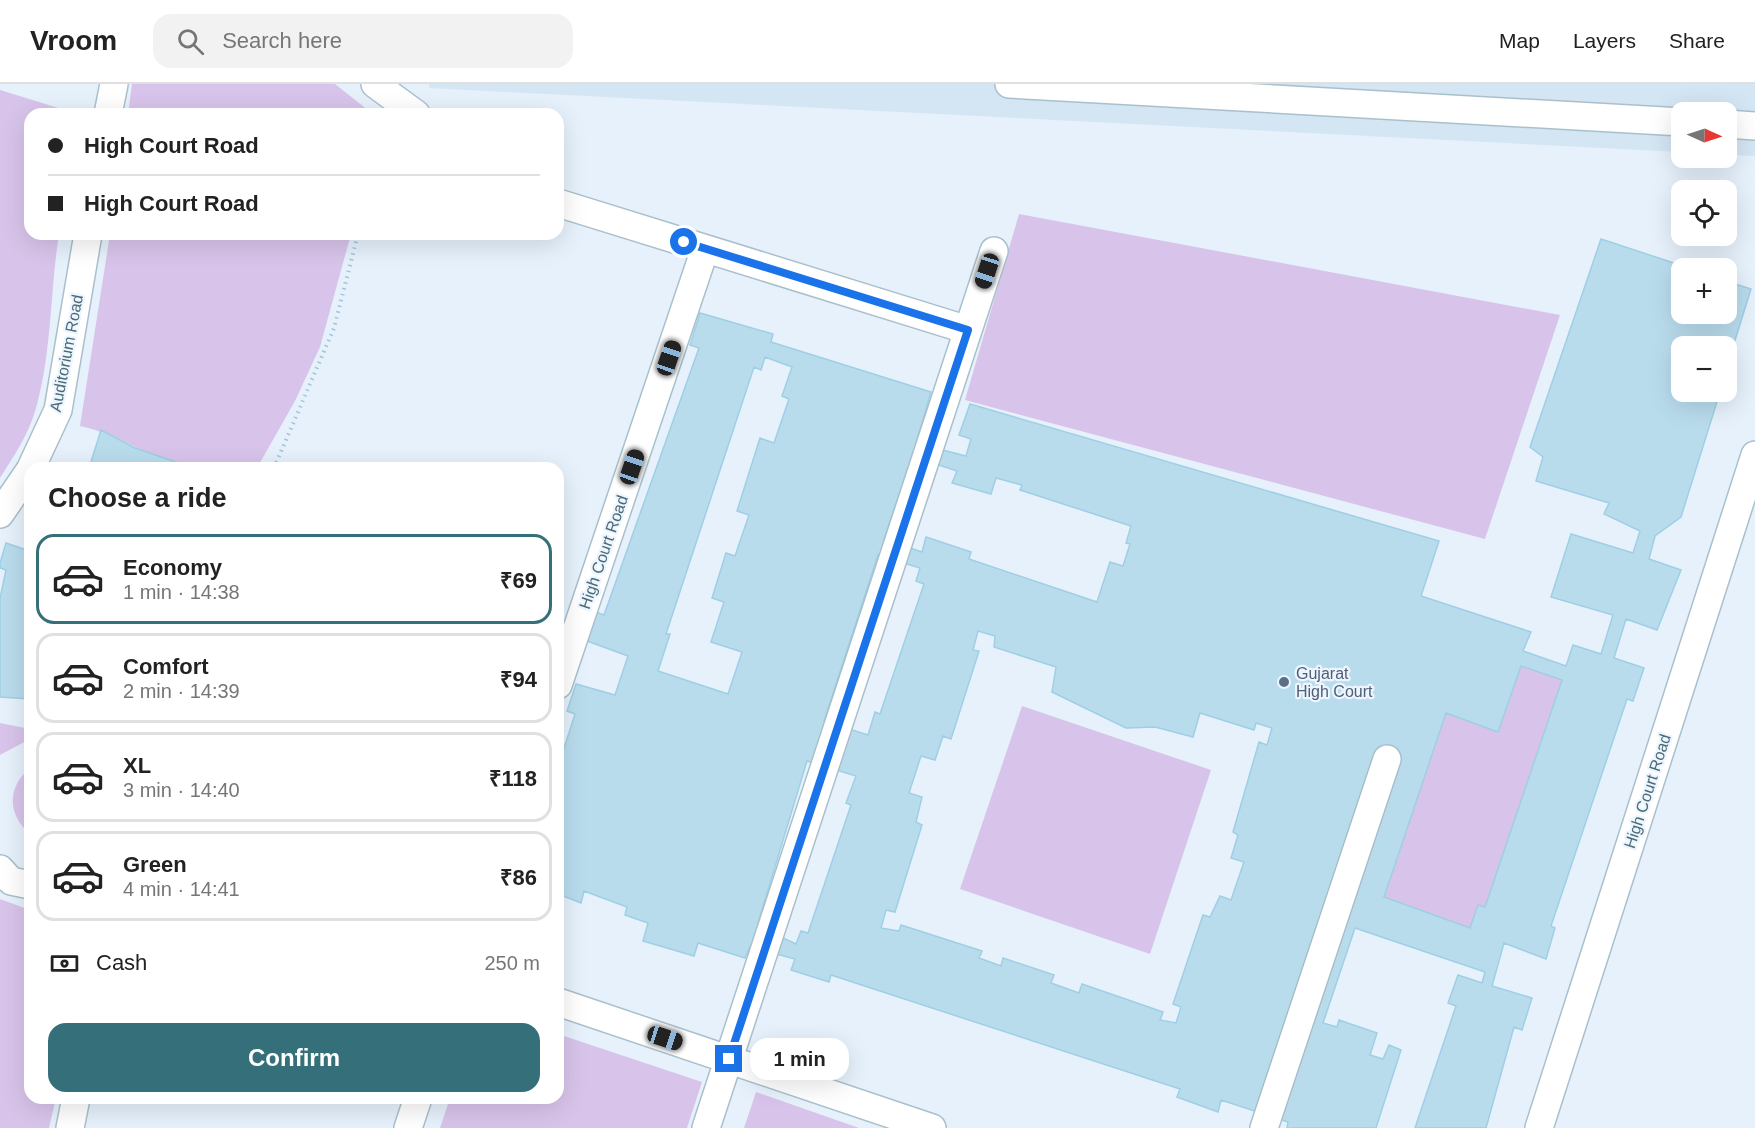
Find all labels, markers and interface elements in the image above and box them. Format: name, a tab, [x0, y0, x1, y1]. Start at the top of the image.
search box	[153, 14, 573, 68]
text: Vroom	[30, 25, 117, 56]
icon: search	[174, 25, 207, 58]
text: Search here	[222, 28, 342, 53]
text: Map	[1499, 29, 1540, 52]
text: Layers	[1573, 29, 1636, 52]
text: Share	[1669, 29, 1725, 52]
north arrow	[1671, 102, 1737, 168]
map controls	[1671, 102, 1737, 402]
text: High Court Road	[84, 133, 259, 158]
button: locate	[1671, 180, 1737, 246]
text: High Court Road	[84, 191, 259, 216]
route start	[670, 228, 697, 255]
car	[973, 251, 1001, 291]
button: +	[1671, 258, 1737, 324]
street label: Auditorium Road	[47, 293, 86, 413]
button: −	[1671, 336, 1737, 402]
car	[655, 338, 683, 378]
car	[618, 447, 646, 487]
text: Choose a ride	[48, 483, 227, 513]
street label: High Court Road	[576, 493, 631, 611]
icon: car	[51, 552, 105, 606]
text: Economy	[123, 555, 222, 580]
text: ₹69	[500, 568, 537, 593]
text: 1 min · 14:38	[123, 581, 240, 603]
icon: car	[51, 651, 105, 705]
text: Comfort	[123, 654, 209, 679]
place label: Gujarat High Court	[1296, 665, 1373, 700]
text: ₹94	[500, 667, 537, 692]
marker: Gujarat High Court	[1277, 675, 1291, 689]
text: 2 min · 14:39	[123, 680, 240, 702]
street label: High Court Road	[1621, 732, 1674, 850]
icon: car	[51, 750, 105, 804]
text: XL	[123, 753, 151, 778]
text: ₹118	[489, 766, 537, 791]
text: 3 min · 14:40	[123, 779, 240, 801]
icon: car	[51, 849, 105, 903]
text: Green	[123, 852, 187, 877]
text: ₹86	[500, 865, 537, 890]
text: 4 min · 14:41	[123, 878, 240, 900]
icon: cash	[48, 947, 81, 980]
text: Cash	[96, 950, 147, 975]
text: 250 m	[484, 952, 540, 974]
button: Confirm	[48, 1023, 540, 1092]
car	[645, 1024, 685, 1052]
callout: 1 min	[750, 1038, 849, 1080]
route end	[715, 1045, 742, 1072]
text: 1 min	[773, 1048, 826, 1070]

